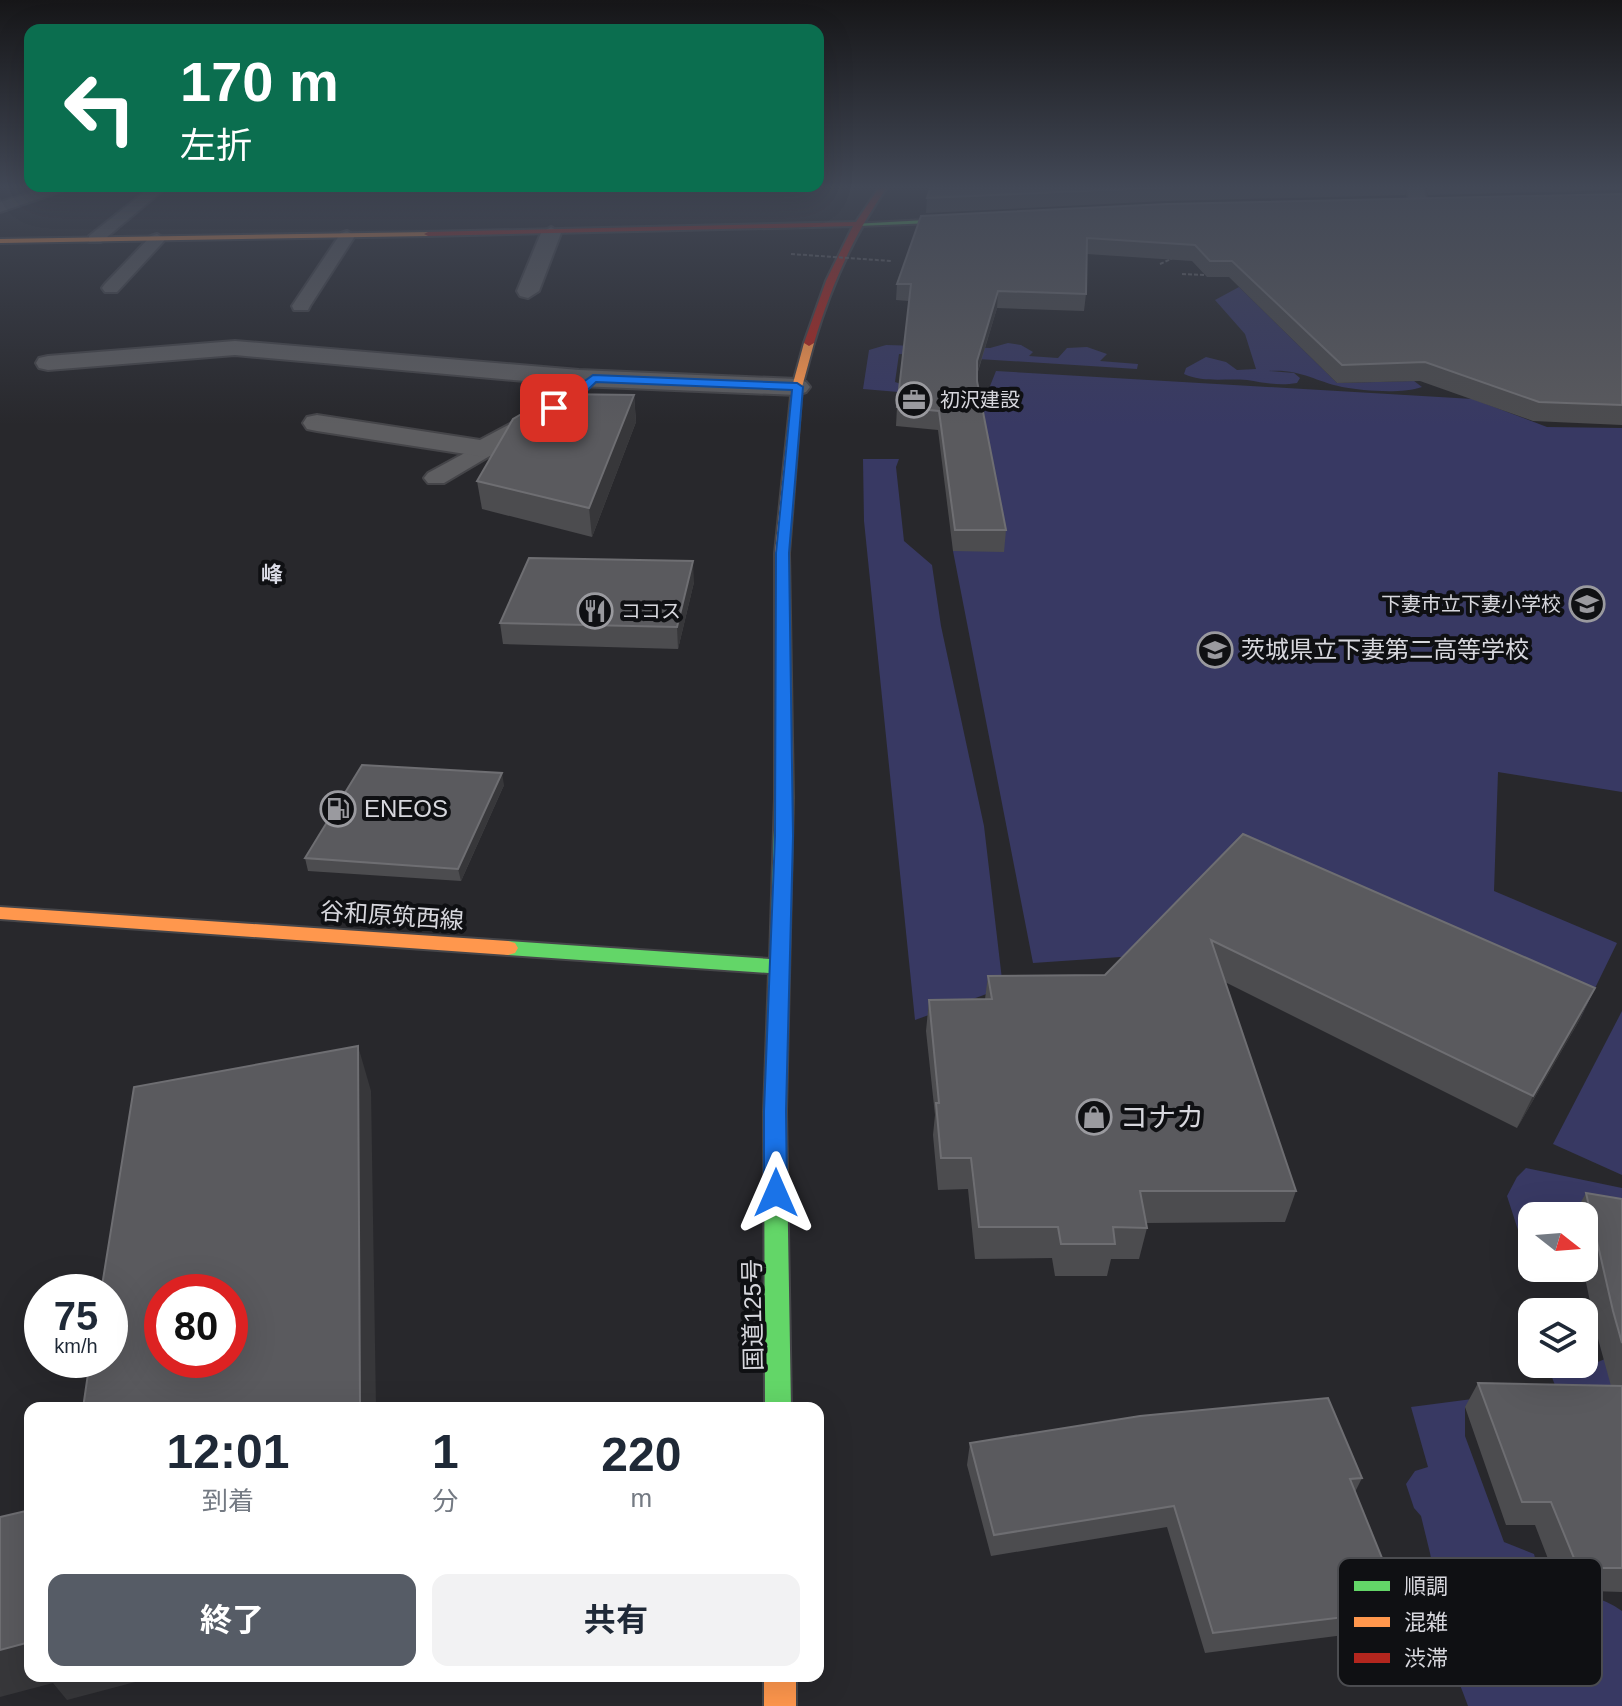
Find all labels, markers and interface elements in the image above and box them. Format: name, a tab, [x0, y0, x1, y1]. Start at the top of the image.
text: 170 m	[180, 50, 339, 113]
icon: left	[48, 56, 152, 160]
text: 左折	[180, 125, 252, 166]
pin	[520, 374, 588, 442]
office icon: 初沢建設	[895, 381, 933, 419]
icon: arrive	[532, 386, 576, 430]
place label: 初沢建設	[940, 389, 1020, 411]
district label: 峰	[261, 562, 283, 587]
school or university icon: 下妻市立下妻小学校	[1568, 585, 1606, 623]
restaurant icon: ココス	[576, 592, 614, 630]
place label: 下妻市立下妻小学校	[1381, 593, 1561, 615]
place label: ココス	[621, 600, 681, 622]
school or university icon: 茨城県立下妻第二高等学校	[1196, 631, 1234, 669]
place label: 茨城県立下妻第二高等学校	[1241, 636, 1529, 663]
fuel station icon: ENEOS	[319, 790, 357, 828]
place label: ENEOS	[364, 795, 448, 822]
street label: 谷和原筑西線	[319, 897, 465, 934]
shop icon: コナカ	[1075, 1098, 1113, 1136]
place label: コナカ	[1120, 1102, 1204, 1133]
position arrow	[734, 1151, 818, 1235]
north arrow	[1518, 1202, 1598, 1282]
map controls	[1518, 1202, 1598, 1378]
street label: 国道125号	[738, 1259, 767, 1371]
speed limit sign: 80	[144, 1274, 248, 1378]
text: 75	[54, 1294, 98, 1338]
button: layers	[1518, 1298, 1598, 1378]
text: km/h	[54, 1335, 98, 1357]
text: 12:01	[167, 1425, 289, 1478]
text: 1	[432, 1425, 459, 1478]
text: 220	[601, 1428, 681, 1481]
text: m	[631, 1483, 652, 1513]
text: 到着	[202, 1486, 254, 1516]
text: 分	[432, 1486, 458, 1516]
legend	[1338, 1558, 1602, 1686]
button: 終了	[48, 1574, 416, 1666]
button: 共有	[432, 1574, 800, 1666]
text: 順調	[1404, 1574, 1448, 1599]
text: 混雑	[1404, 1610, 1448, 1635]
text: 渋滞	[1404, 1646, 1448, 1671]

